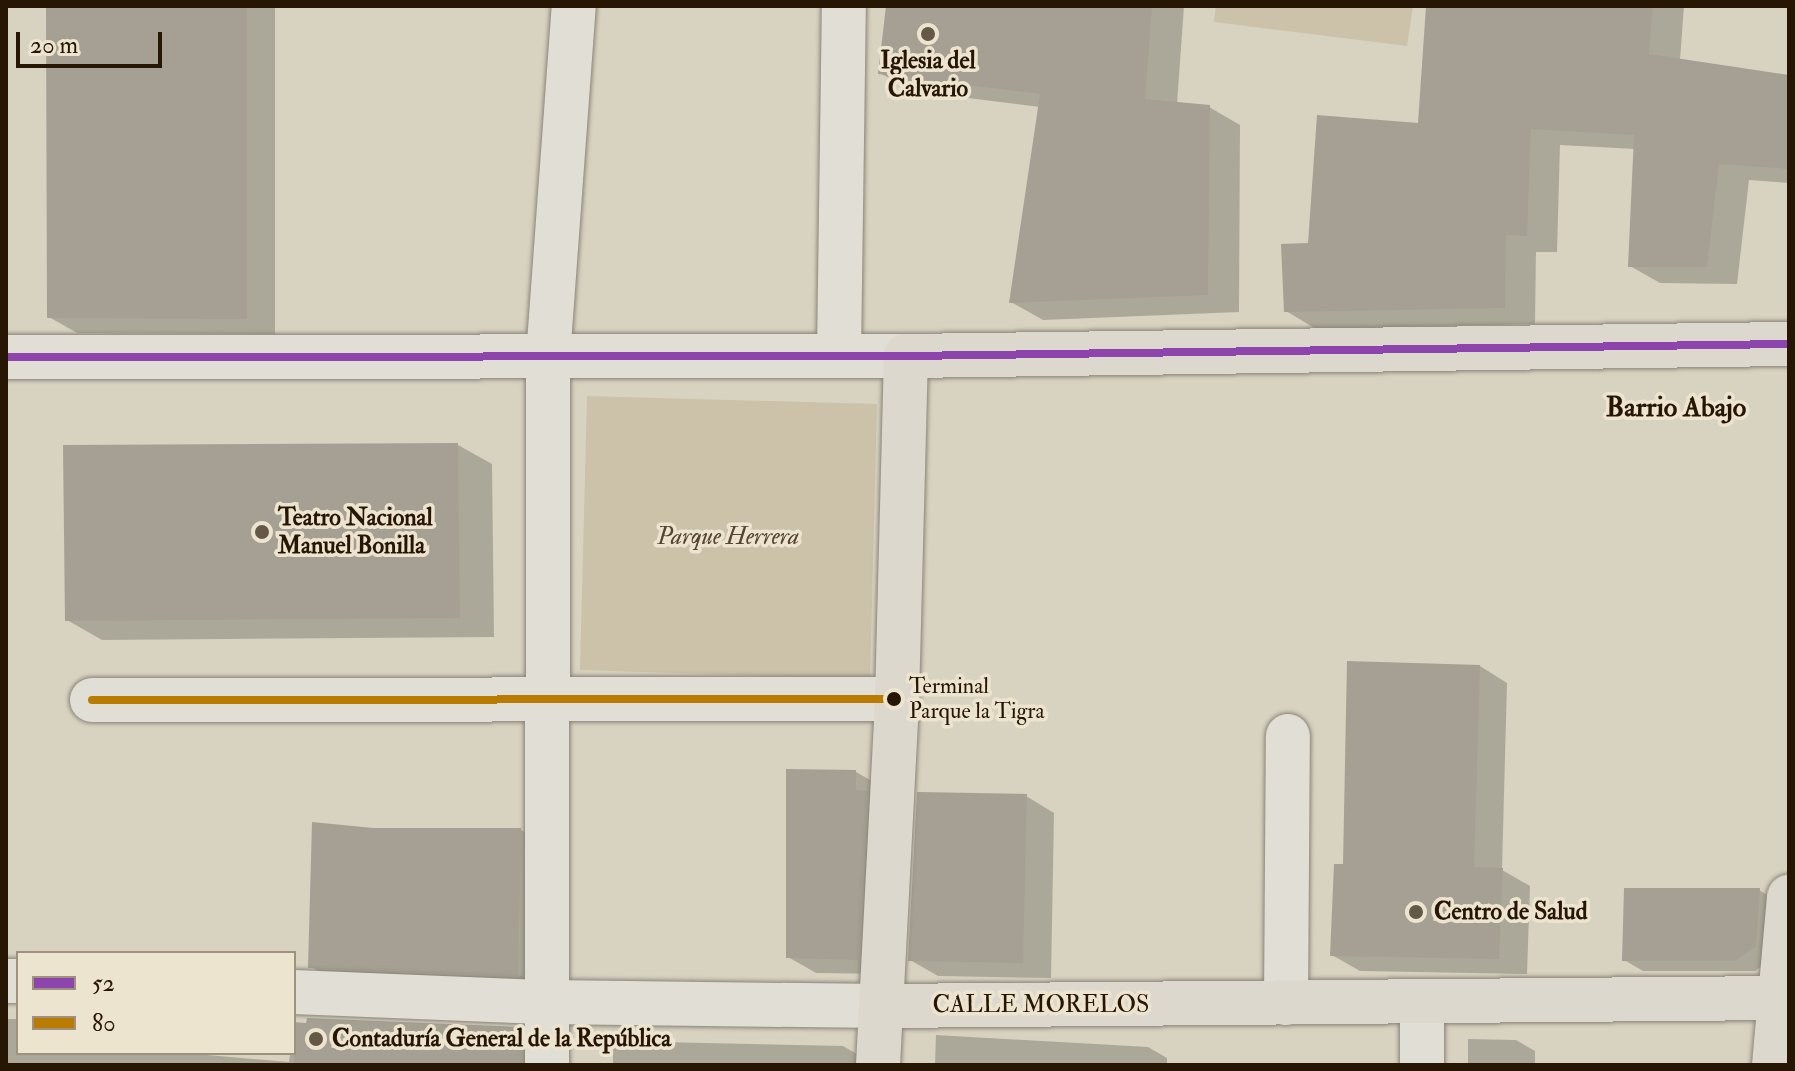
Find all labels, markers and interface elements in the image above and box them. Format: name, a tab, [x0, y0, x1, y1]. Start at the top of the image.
scale bar	[20, 16, 166, 66]
marker: Iglesia del Calvario	[919, 25, 937, 43]
text: 20 m	[30, 30, 78, 61]
place label: Iglesia del Calvario	[880, 47, 976, 103]
district label: Barrio Abajo	[1606, 391, 1746, 425]
place label: Teatro Nacional Manuel Bonilla	[278, 504, 433, 560]
marker: Teatro Nacional Manuel Bonilla	[253, 523, 271, 541]
park label: Parque Herrera	[657, 523, 799, 551]
place label: Terminal Parque la Tigra	[909, 673, 1045, 724]
marker: Terminal Parque la Tigra	[886, 691, 902, 707]
place label: Centro de Salud	[1434, 898, 1587, 926]
marker: Centro de Salud	[1405, 901, 1427, 923]
legend	[16, 951, 296, 1055]
text: 52	[92, 968, 115, 999]
street label: CALLE MORELOS	[933, 991, 1149, 1019]
text: 80	[92, 1008, 116, 1039]
place label: Contaduría General de la República	[332, 1025, 671, 1053]
marker: Contaduría General de la República	[307, 1030, 325, 1048]

